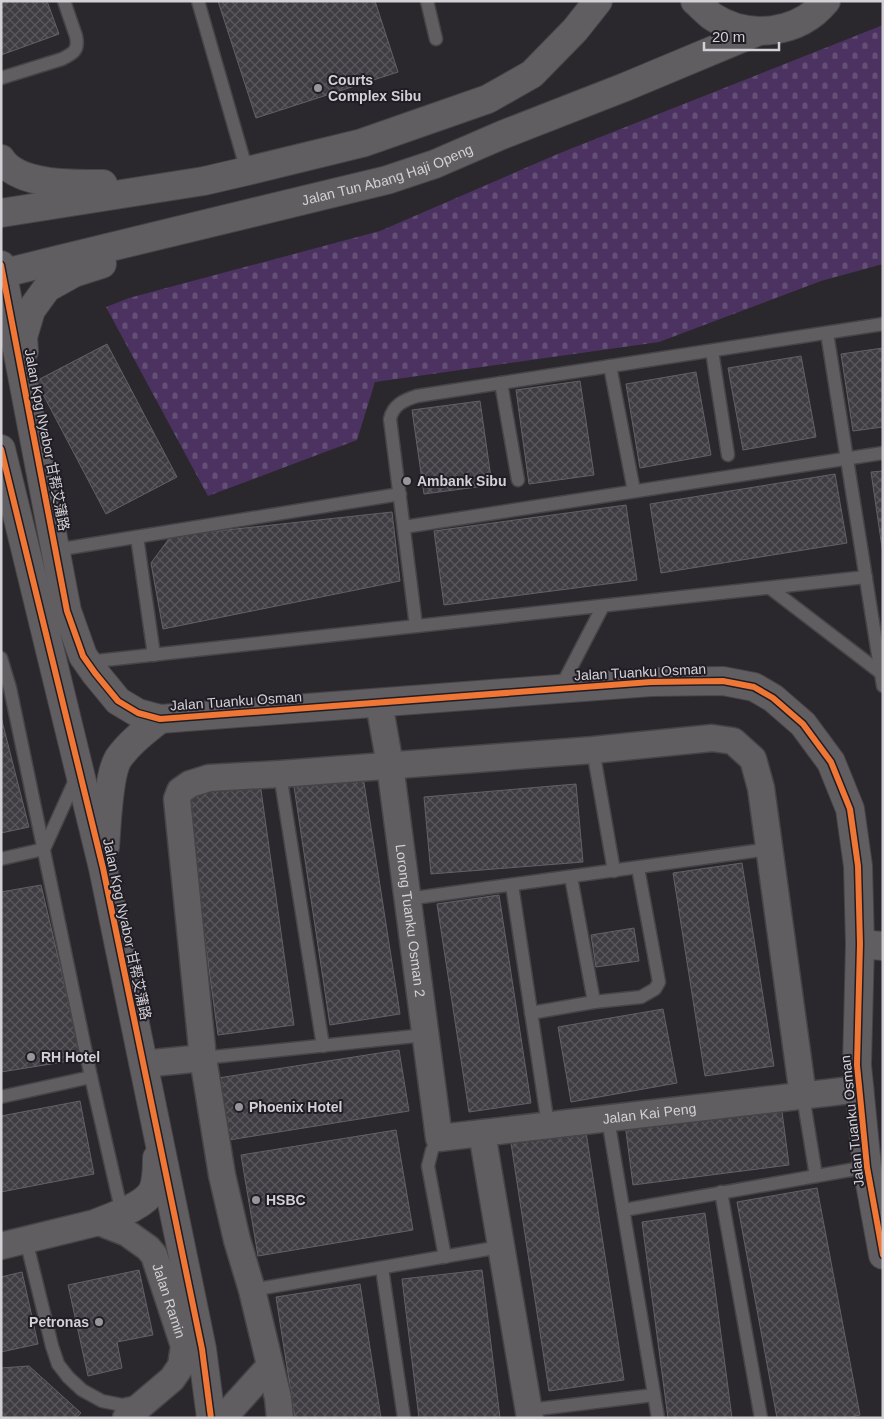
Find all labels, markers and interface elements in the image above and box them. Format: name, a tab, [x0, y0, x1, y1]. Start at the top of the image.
scale bar	[704, 20, 779, 52]
text: 20 m	[712, 28, 745, 45]
place label: Courts Complex Sibu	[328, 72, 421, 104]
marker: Courts Complex Sibu	[312, 82, 324, 94]
street label: Jalan Tun Abang Haji Openg	[300, 141, 475, 208]
street label: Jalan Kpg Nyabor 甘帮艾蒲路	[21, 348, 73, 532]
place label: Ambank Sibu	[417, 473, 506, 489]
marker: Ambank Sibu	[401, 475, 413, 487]
street label: Jalan Tuanku Osman	[574, 661, 706, 683]
street label: Jalan Tuanku Osman	[169, 688, 303, 714]
street label: Jalan Kpg Nyabor 甘帮艾蒲路	[100, 837, 154, 1021]
street label: Lorong Tuanku Osman 2	[392, 843, 428, 998]
place label: RH Hotel	[41, 1049, 100, 1065]
marker: RH Hotel	[25, 1051, 37, 1063]
street label: Jalan Tuanku Osman	[837, 1054, 867, 1188]
place label: Phoenix Hotel	[249, 1099, 342, 1115]
street label: Jalan Kai Peng	[602, 1100, 697, 1127]
marker: Phoenix Hotel	[233, 1101, 245, 1113]
place label: HSBC	[266, 1192, 306, 1208]
marker: HSBC	[250, 1194, 262, 1206]
street label: Jalan Ramin	[149, 1261, 189, 1340]
place label: Petronas	[29, 1314, 89, 1330]
marker: Petronas	[93, 1316, 105, 1328]

